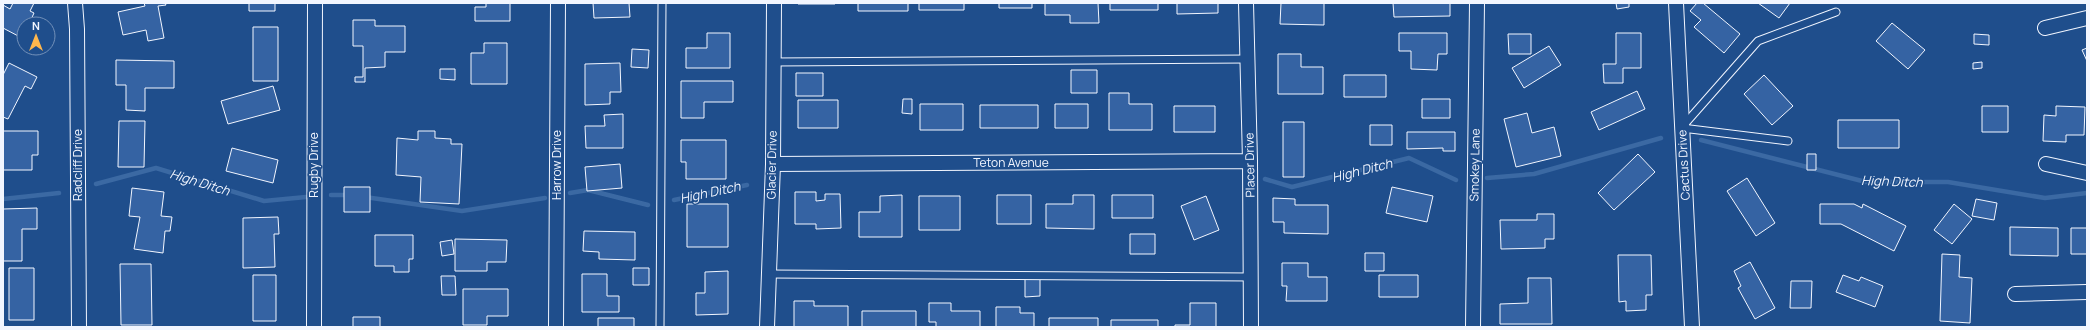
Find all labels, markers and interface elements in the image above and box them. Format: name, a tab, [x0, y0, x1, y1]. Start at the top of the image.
north arrow	[16, 16, 56, 56]
text: N	[32, 18, 40, 33]
street label: Smokey Lane	[1465, 128, 1484, 202]
street label: Radcliff Drive	[69, 129, 86, 201]
street label: Cactus Drive	[1673, 129, 1694, 201]
street label: Harrow Drive	[548, 130, 565, 200]
street label: Glacier Drive	[762, 130, 781, 200]
street label: Rugby Drive	[305, 132, 322, 198]
street label: Placer Drive	[1240, 132, 1259, 198]
street label: Teton Avenue	[973, 154, 1049, 171]
water label: High Ditch	[1330, 154, 1395, 186]
water label: High Ditch	[168, 164, 233, 200]
water label: High Ditch	[1861, 171, 1924, 191]
water label: High Ditch	[678, 177, 743, 207]

